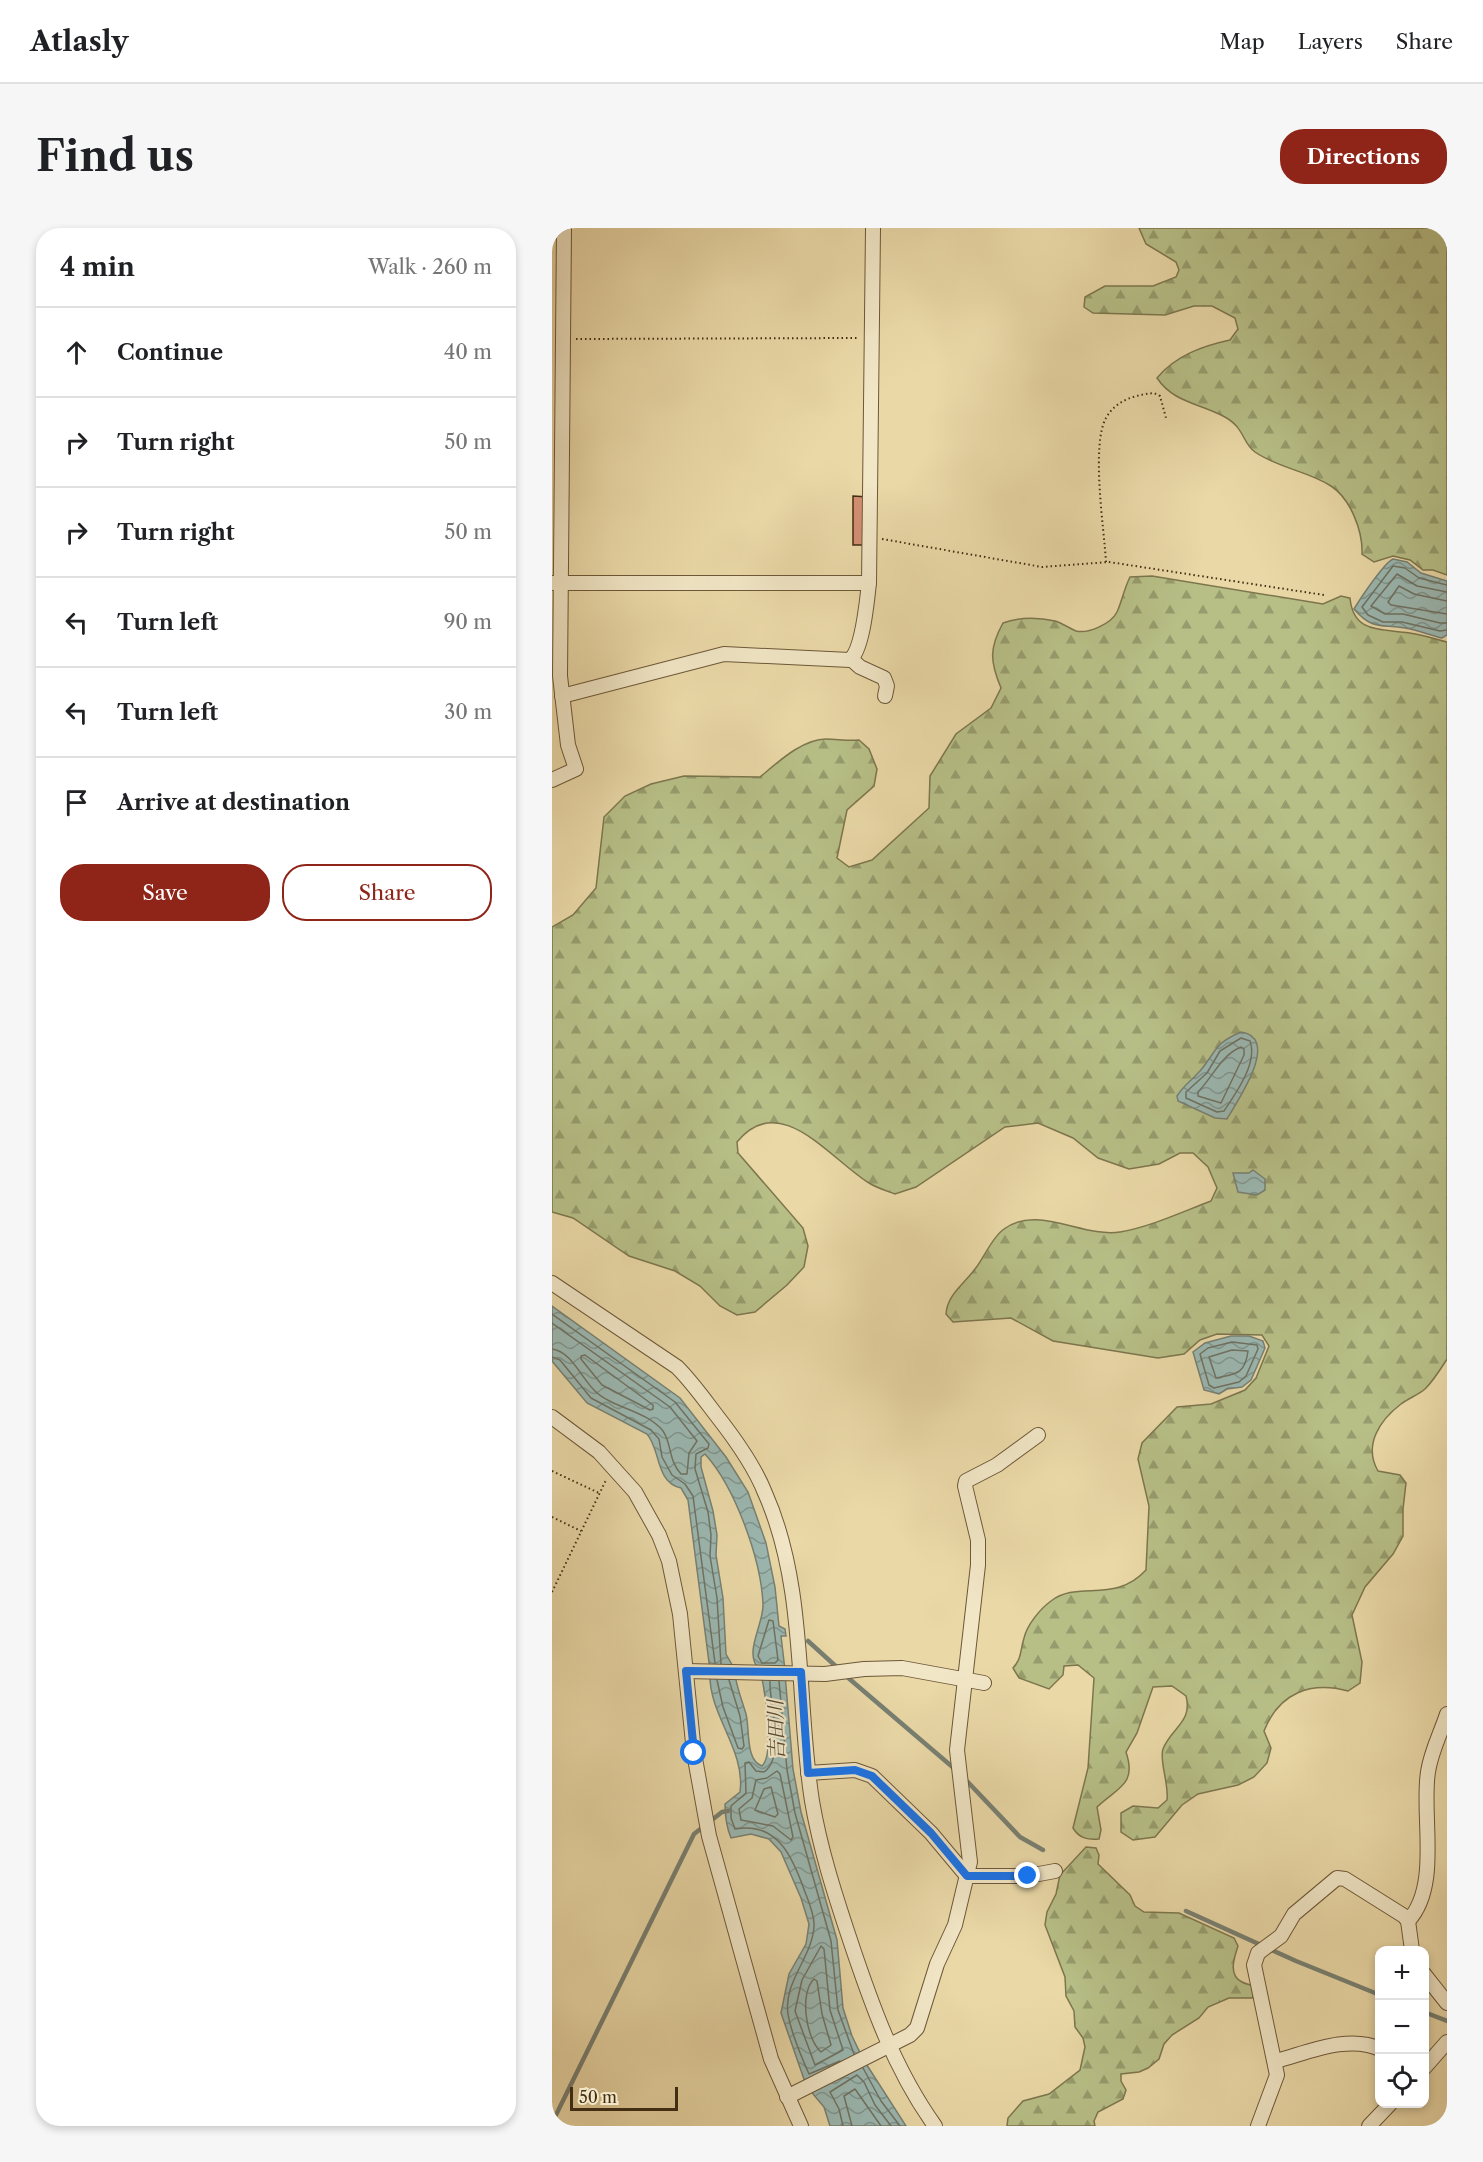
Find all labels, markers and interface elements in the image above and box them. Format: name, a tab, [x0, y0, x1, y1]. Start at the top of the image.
text: Atlasly	[30, 24, 129, 58]
text: Map	[1220, 29, 1265, 54]
text: Layers	[1298, 29, 1363, 54]
text: Share	[1396, 29, 1453, 54]
button: Directions	[1280, 129, 1447, 184]
text: Find us	[36, 130, 194, 182]
text: 4 min	[60, 251, 135, 283]
text: Walk · 260 m	[368, 255, 492, 279]
icon: ahead	[60, 336, 93, 369]
text: Continue	[117, 339, 223, 366]
text: 40 m	[444, 340, 492, 364]
icon: right	[60, 426, 93, 459]
text: Turn right	[117, 429, 235, 456]
text: 50 m	[445, 430, 492, 454]
icon: right	[60, 516, 93, 549]
text: Turn right	[117, 519, 235, 546]
text: 50 m	[445, 520, 492, 544]
icon: left	[60, 606, 93, 639]
text: Turn left	[117, 609, 218, 636]
text: 90 m	[444, 610, 492, 634]
icon: left	[60, 696, 93, 729]
text: Turn left	[117, 699, 218, 726]
text: 30 m	[444, 700, 492, 724]
icon: arrive	[60, 786, 93, 819]
text: Arrive at destination	[117, 789, 350, 816]
button: Save	[60, 864, 270, 921]
button: Share	[282, 864, 492, 921]
water label: 吉田川	[763, 1698, 789, 1760]
route start	[680, 1739, 706, 1765]
route end	[1014, 1862, 1040, 1888]
map controls	[1375, 1946, 1429, 2108]
button: +	[1375, 1946, 1429, 2000]
button: −	[1375, 2000, 1429, 2054]
button: locate	[1375, 2054, 1429, 2108]
scale bar	[570, 2084, 678, 2112]
text: 50 m	[579, 2087, 617, 2107]

